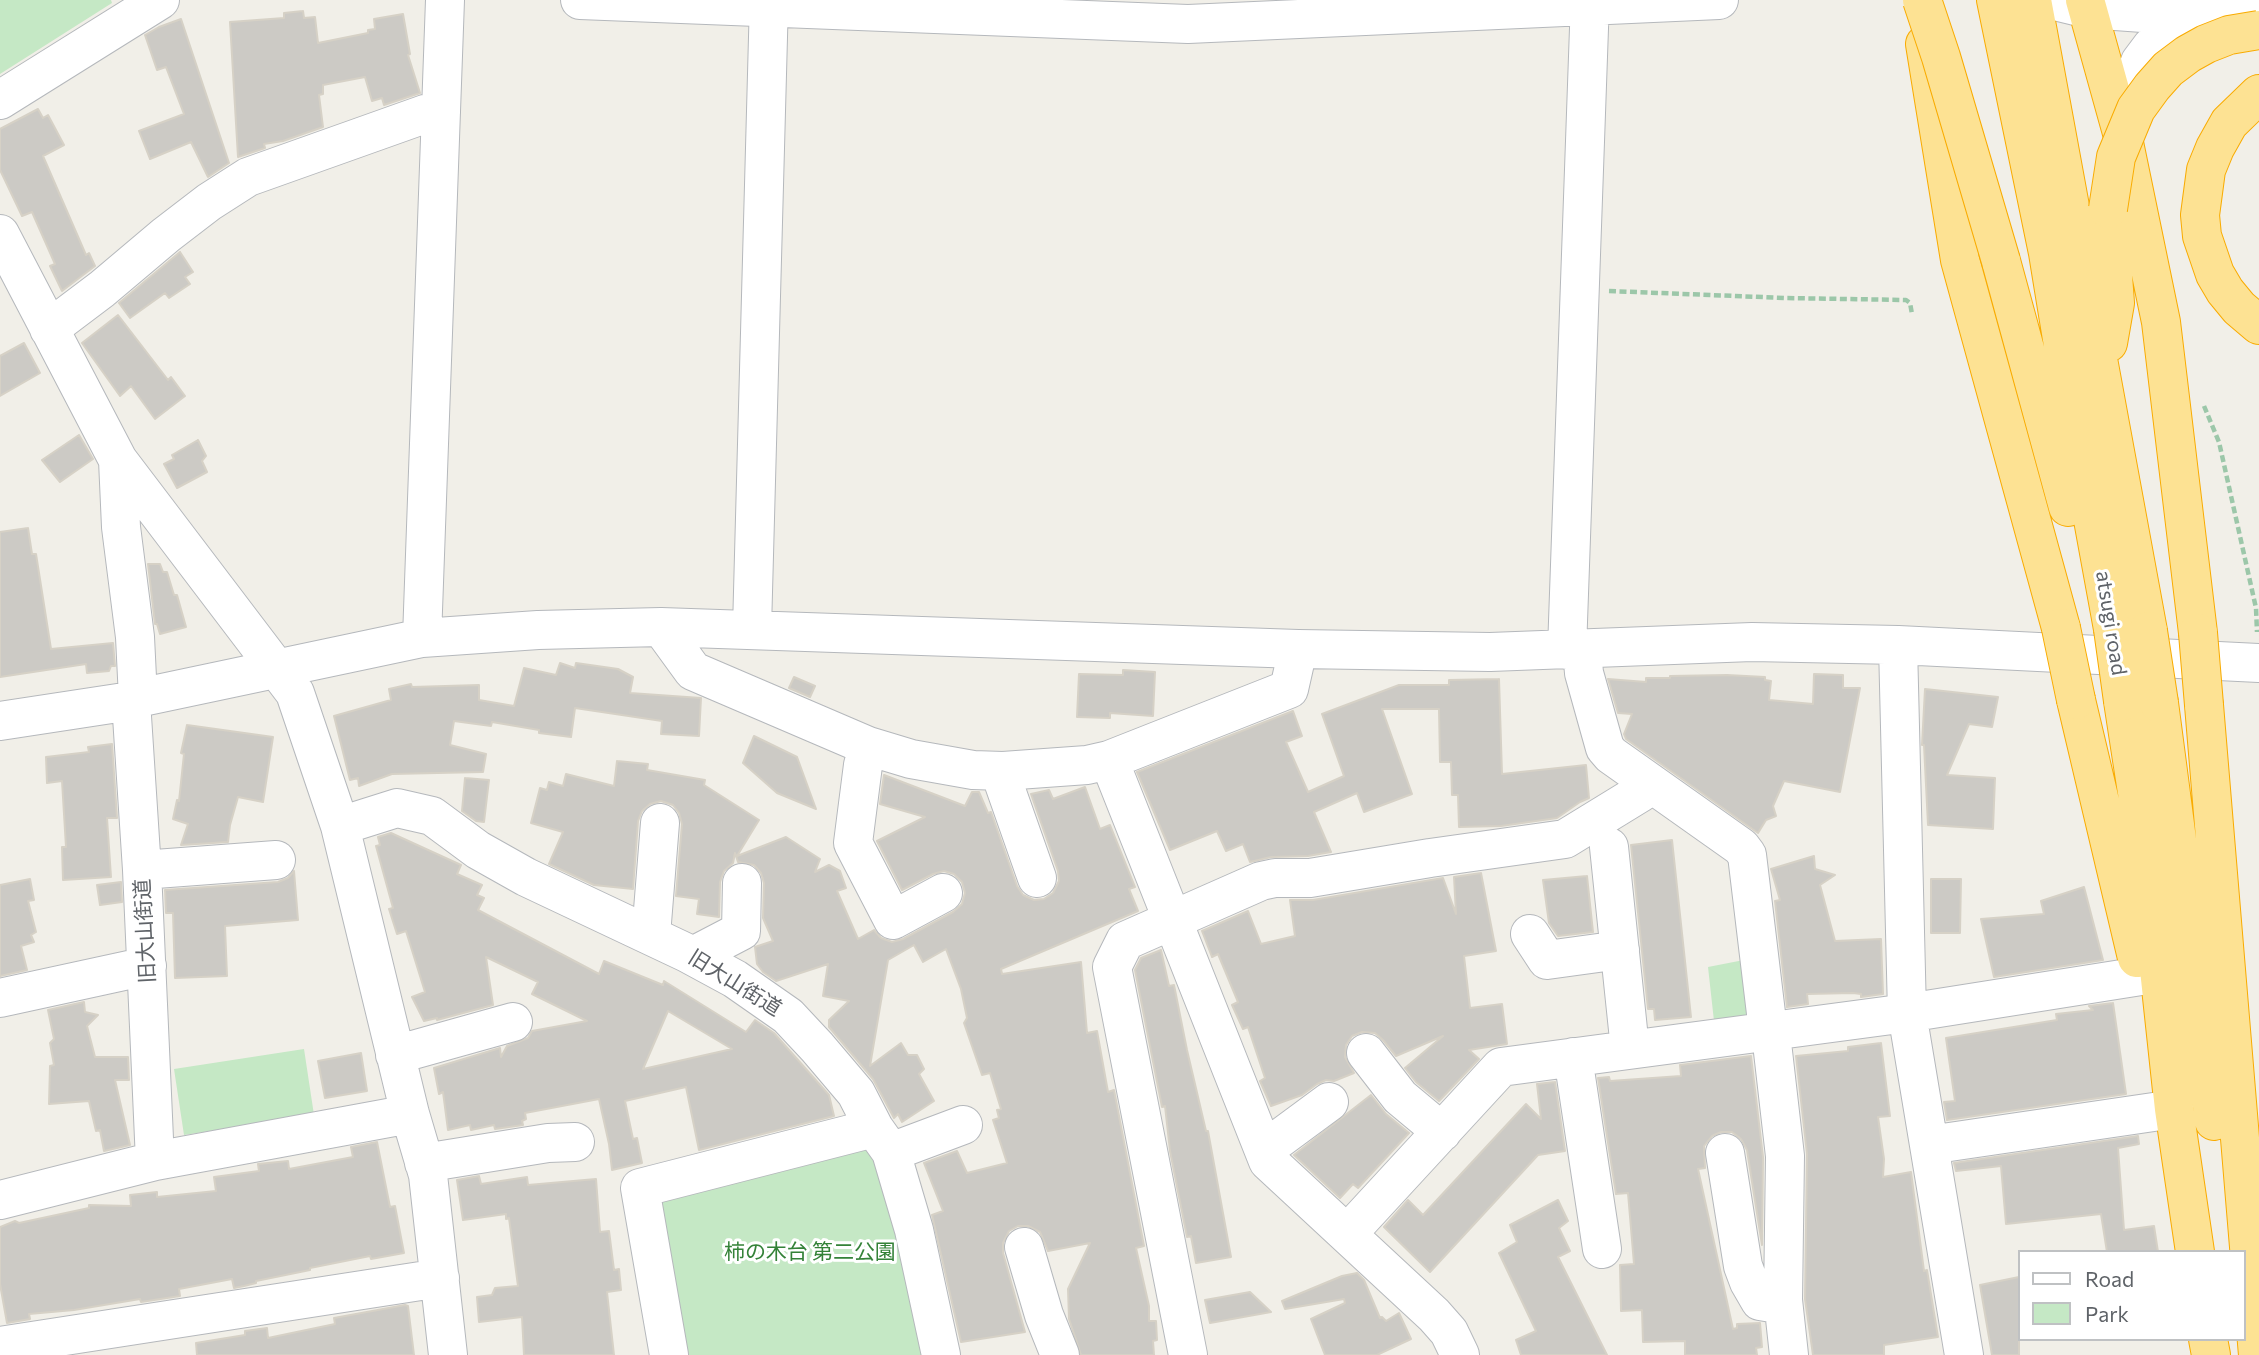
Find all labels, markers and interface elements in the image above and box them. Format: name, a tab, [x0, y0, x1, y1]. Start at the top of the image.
street label: atsugi road	[2090, 569, 2132, 677]
street label: 旧大山街道	[130, 878, 160, 984]
street label: 旧大山街道	[684, 944, 786, 1022]
park label: 柿の木台 第二公園	[724, 1239, 896, 1265]
legend	[2018, 1250, 2245, 1341]
text: Road	[2085, 1266, 2134, 1291]
text: Park	[2085, 1301, 2129, 1326]

